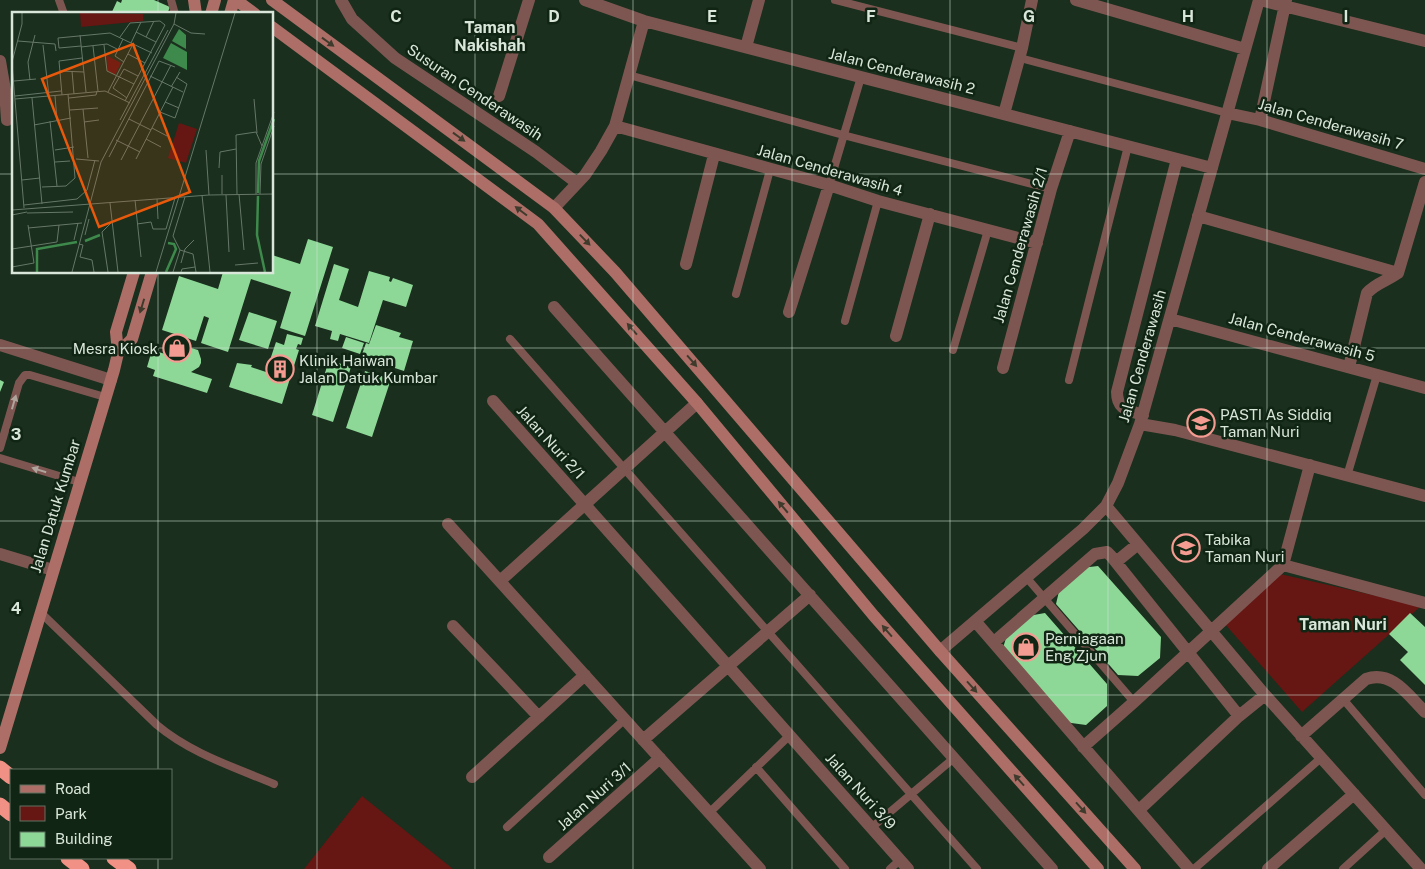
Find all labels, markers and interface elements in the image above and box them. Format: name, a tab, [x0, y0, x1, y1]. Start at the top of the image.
text: C	[390, 7, 402, 26]
text: D	[548, 7, 560, 26]
text: E	[707, 7, 717, 26]
text: F	[866, 7, 876, 26]
text: G	[1023, 7, 1035, 26]
text: H	[1182, 7, 1194, 26]
text: I	[1344, 7, 1348, 26]
inset map	[12, 12, 274, 274]
district label: Taman Nakishah	[454, 18, 526, 55]
one-way arrow	[321, 36, 334, 47]
street label: Susuran Cenderawasih	[404, 40, 546, 144]
street label: Jalan Cenderawasih 2	[827, 45, 977, 97]
street label: Jalan Cenderawasih 7	[1256, 95, 1406, 153]
one-way arrow	[452, 132, 466, 142]
street label: Jalan Cenderawasih 4	[755, 141, 905, 199]
street label: Jalan Cenderawasih 2/1	[990, 165, 1050, 325]
one-way arrow	[514, 206, 528, 216]
one-way arrow	[579, 233, 591, 245]
street label: Jalan Cenderawasih	[1115, 288, 1169, 424]
one-way arrow	[137, 298, 145, 313]
street label: Jalan Cenderawasih 5	[1227, 309, 1377, 365]
one-way arrow	[627, 323, 638, 336]
shop icon: Mesra Kiosk	[162, 333, 192, 363]
place label: Mesra Kiosk	[73, 340, 158, 357]
place label: Klinik Haiwan Jalan Datuk Kumbar	[299, 352, 438, 386]
building icon: Klinik Haiwan Jalan Datuk Kumbar	[265, 354, 295, 384]
one-way arrow	[687, 355, 698, 368]
one-way arrow	[10, 394, 18, 409]
street label: Jalan Nuri 2/1	[514, 402, 588, 482]
place label: PASTI As Siddiq Taman Nuri	[1220, 406, 1332, 440]
school or university icon: PASTI As Siddiq Taman Nuri	[1186, 408, 1216, 438]
text: 3	[11, 425, 21, 444]
street label: Jalan Datuk Kumbar	[27, 437, 83, 575]
one-way arrow	[32, 466, 47, 474]
one-way arrow	[777, 500, 788, 513]
place label: Tabika Taman Nuri	[1205, 531, 1285, 565]
school or university icon: Tabika Taman Nuri	[1171, 533, 1201, 563]
text: 4	[11, 599, 22, 618]
district label: Taman Nuri	[1299, 615, 1387, 634]
one-way arrow	[881, 626, 893, 638]
place label: Perniagaan Eng Zjun	[1045, 630, 1124, 664]
shop icon: Perniagaan Eng Zjun	[1011, 632, 1041, 662]
one-way arrow	[967, 680, 978, 693]
street label: Jalan Nuri 3/9	[822, 749, 900, 833]
street label: Jalan Nuri 3/1	[554, 758, 634, 834]
legend	[10, 769, 172, 859]
one-way arrow	[1013, 775, 1025, 787]
text: Road	[55, 780, 91, 797]
one-way arrow	[1075, 801, 1086, 814]
text: Park	[55, 805, 87, 822]
text: Building	[55, 830, 113, 847]

